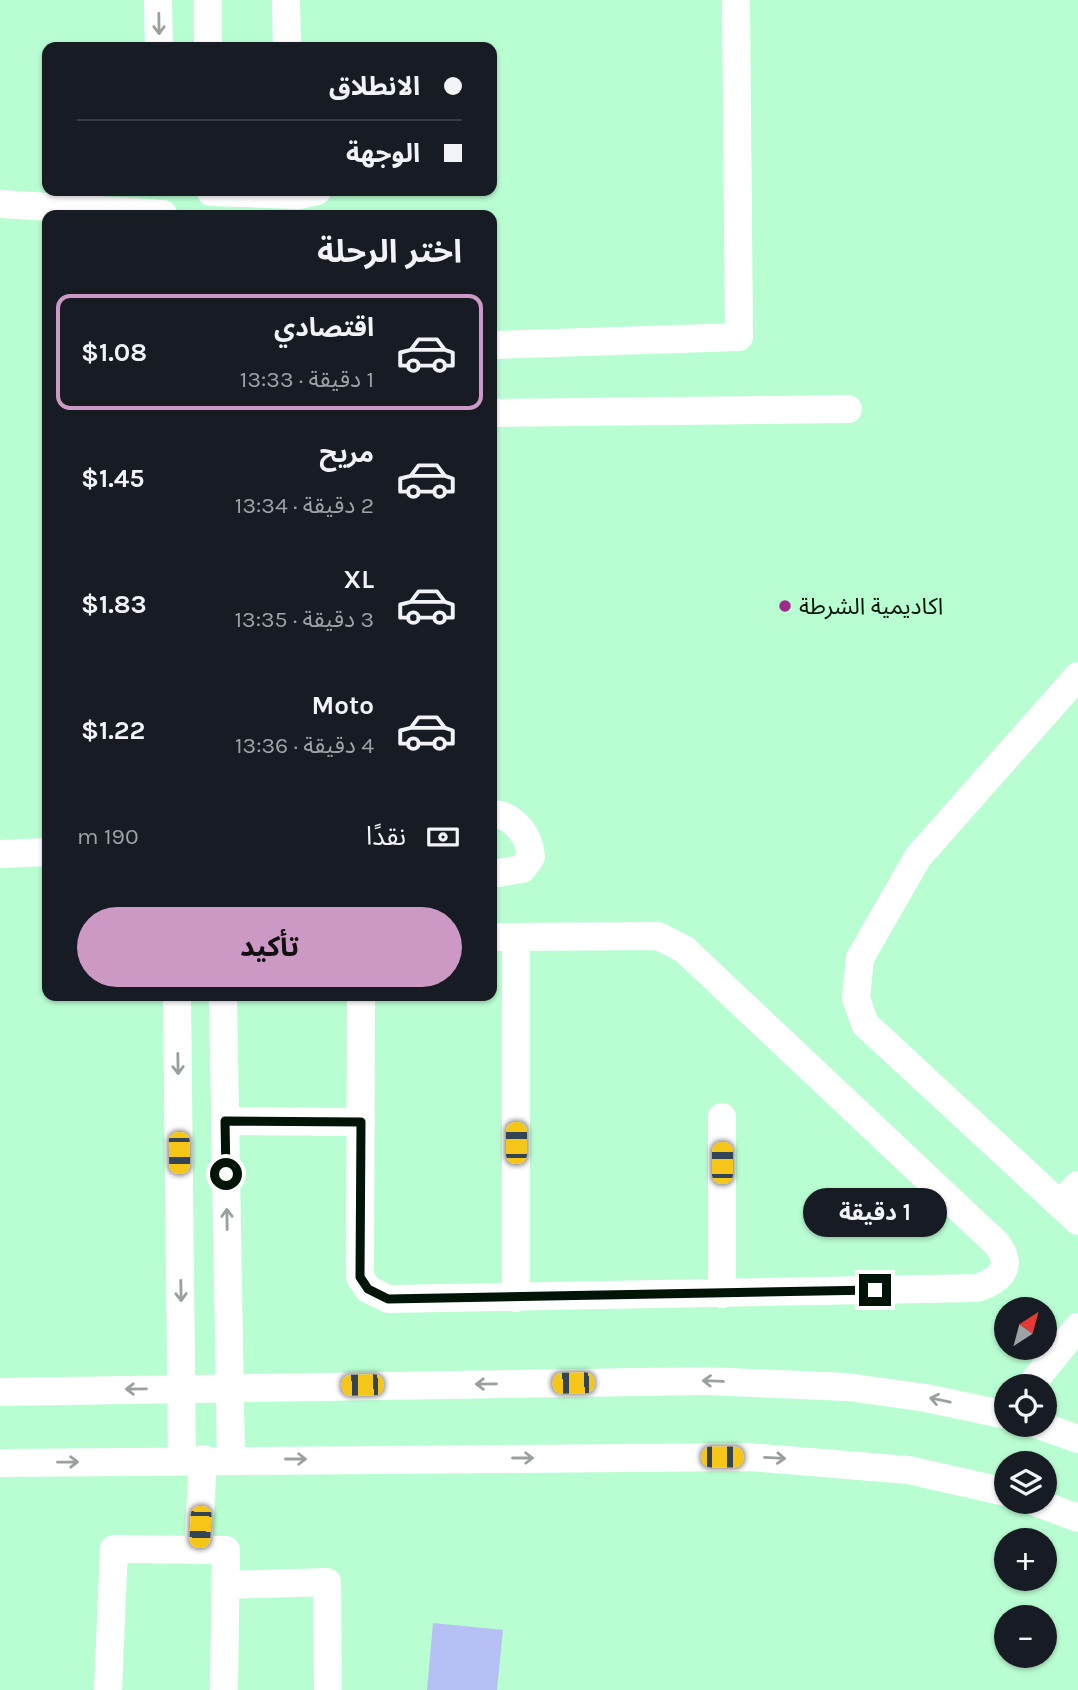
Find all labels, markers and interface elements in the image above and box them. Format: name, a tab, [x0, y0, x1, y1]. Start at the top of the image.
one-way arrow	[152, 12, 165, 35]
text: الانطلاق	[329, 71, 420, 102]
text: الوجهة	[346, 138, 420, 169]
text: اختر الرحلة	[317, 233, 462, 270]
text: اقتصادي	[274, 312, 374, 343]
icon: car	[395, 321, 458, 384]
text: $1.08	[81, 337, 147, 368]
text: 1 دقيقة · 13:33	[240, 366, 374, 393]
text: مريح	[319, 438, 374, 469]
icon: car	[395, 447, 458, 510]
text: $1.45	[81, 463, 144, 494]
text: 2 دقيقة · 13:34	[235, 492, 374, 519]
text: XL	[343, 564, 374, 595]
icon: car	[395, 573, 458, 636]
text: $1.83	[81, 589, 147, 620]
place label: اكاديمية الشرطة	[799, 593, 943, 620]
marker: اكاديمية الشرطة	[777, 598, 793, 614]
text: 3 دقيقة · 13:35	[234, 606, 374, 633]
text: Moto	[312, 690, 374, 721]
icon: car	[395, 699, 458, 762]
text: $1.22	[81, 715, 145, 746]
text: 4 دقيقة · 13:36	[235, 732, 374, 759]
icon: cash	[424, 818, 462, 856]
text: نقدًا	[366, 821, 406, 852]
text: 190 m	[77, 823, 139, 850]
button: تأكيد	[77, 907, 462, 987]
one-way arrow	[171, 1052, 185, 1075]
car	[506, 1122, 527, 1164]
car	[169, 1132, 190, 1174]
car	[712, 1142, 733, 1184]
route start	[210, 1158, 242, 1190]
callout: 1 دقيقة	[803, 1188, 947, 1238]
text: 1 دقيقة	[839, 1199, 911, 1226]
one-way arrow	[220, 1208, 234, 1231]
route end	[859, 1274, 891, 1306]
one-way arrow	[175, 1280, 188, 1303]
north arrow	[994, 1297, 1057, 1360]
map controls	[994, 1297, 1057, 1668]
car	[552, 1372, 595, 1394]
car	[341, 1374, 384, 1396]
button: locate	[994, 1374, 1057, 1437]
one-way arrow	[702, 1375, 725, 1388]
one-way arrow	[474, 1377, 497, 1391]
one-way arrow	[124, 1383, 147, 1396]
one-way arrow	[929, 1393, 951, 1406]
car	[702, 1447, 744, 1468]
one-way arrow	[511, 1451, 534, 1465]
one-way arrow	[763, 1451, 786, 1464]
button: layers	[994, 1451, 1057, 1514]
one-way arrow	[284, 1452, 307, 1466]
one-way arrow	[56, 1455, 79, 1469]
car	[189, 1505, 212, 1549]
button: +	[994, 1528, 1057, 1591]
button: −	[994, 1605, 1057, 1668]

